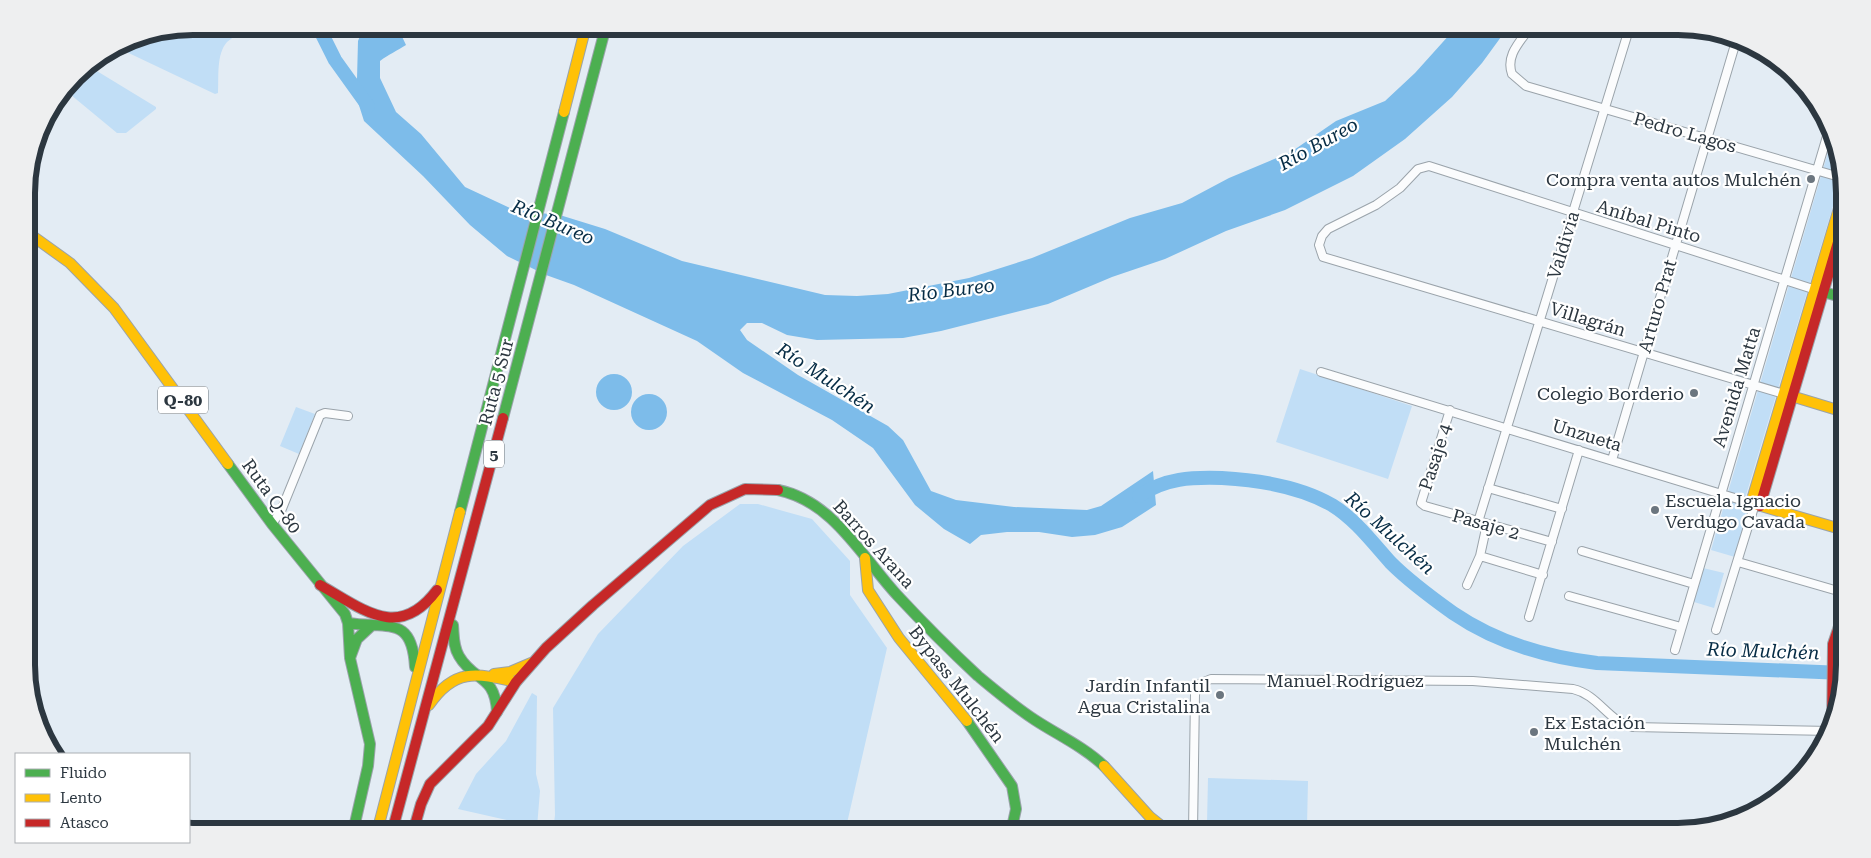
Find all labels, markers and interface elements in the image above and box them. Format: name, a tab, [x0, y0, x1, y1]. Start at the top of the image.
street label: Pedro Lagos	[1631, 107, 1739, 157]
water label: Río Bureo	[1273, 113, 1362, 176]
place label: Compra venta autos Mulchén	[1546, 169, 1801, 190]
marker: Compra venta autos Mulchén	[1805, 173, 1817, 185]
water label: Río Bureo	[507, 194, 598, 250]
street label: Aníbal Pinto	[1594, 195, 1704, 247]
street label: Valdivia	[1543, 208, 1583, 282]
street label: Arturo Prat	[1634, 257, 1680, 355]
water label: Río Bureo	[905, 273, 996, 307]
street label: Villagrán	[1548, 298, 1629, 341]
street label: Avenida Matta	[1708, 324, 1764, 450]
street label: Ruta 5 Sur	[474, 336, 518, 428]
water label: Río Mulchén	[772, 337, 880, 418]
place label: Colegio Borderio	[1537, 383, 1684, 404]
road number: Q-80	[158, 386, 208, 414]
marker: Colegio Borderio	[1688, 387, 1700, 399]
street label: Unzueta	[1550, 414, 1625, 456]
street label: Pasaje 4	[1414, 421, 1456, 493]
road number: 5	[484, 440, 504, 468]
street label: Ruta Q-80	[238, 455, 306, 537]
water label: Río Mulchén	[1340, 486, 1440, 579]
place label: Escuela Ignacio Verdugo Cavada	[1665, 490, 1805, 532]
street label: Barros Arana	[829, 496, 919, 593]
street label: Pasaje 2	[1450, 504, 1522, 544]
marker: Escuela Ignacio Verdugo Cavada	[1649, 504, 1661, 516]
street label: Bypass Mulchén	[905, 621, 1009, 747]
water label: Río Mulchén	[1705, 638, 1820, 664]
street label: Manuel Rodríguez	[1267, 670, 1424, 691]
place label: Jardín Infantil Agua Cristalina	[1078, 675, 1210, 717]
marker: Jardín Infantil Agua Cristalina	[1214, 689, 1226, 701]
place label: Ex Estación Mulchén	[1544, 712, 1646, 754]
marker: Ex Estación Mulchén	[1528, 726, 1540, 738]
legend	[15, 753, 190, 843]
text: Fluido	[60, 764, 107, 782]
text: Lento	[60, 789, 102, 807]
text: Atasco	[60, 814, 109, 832]

